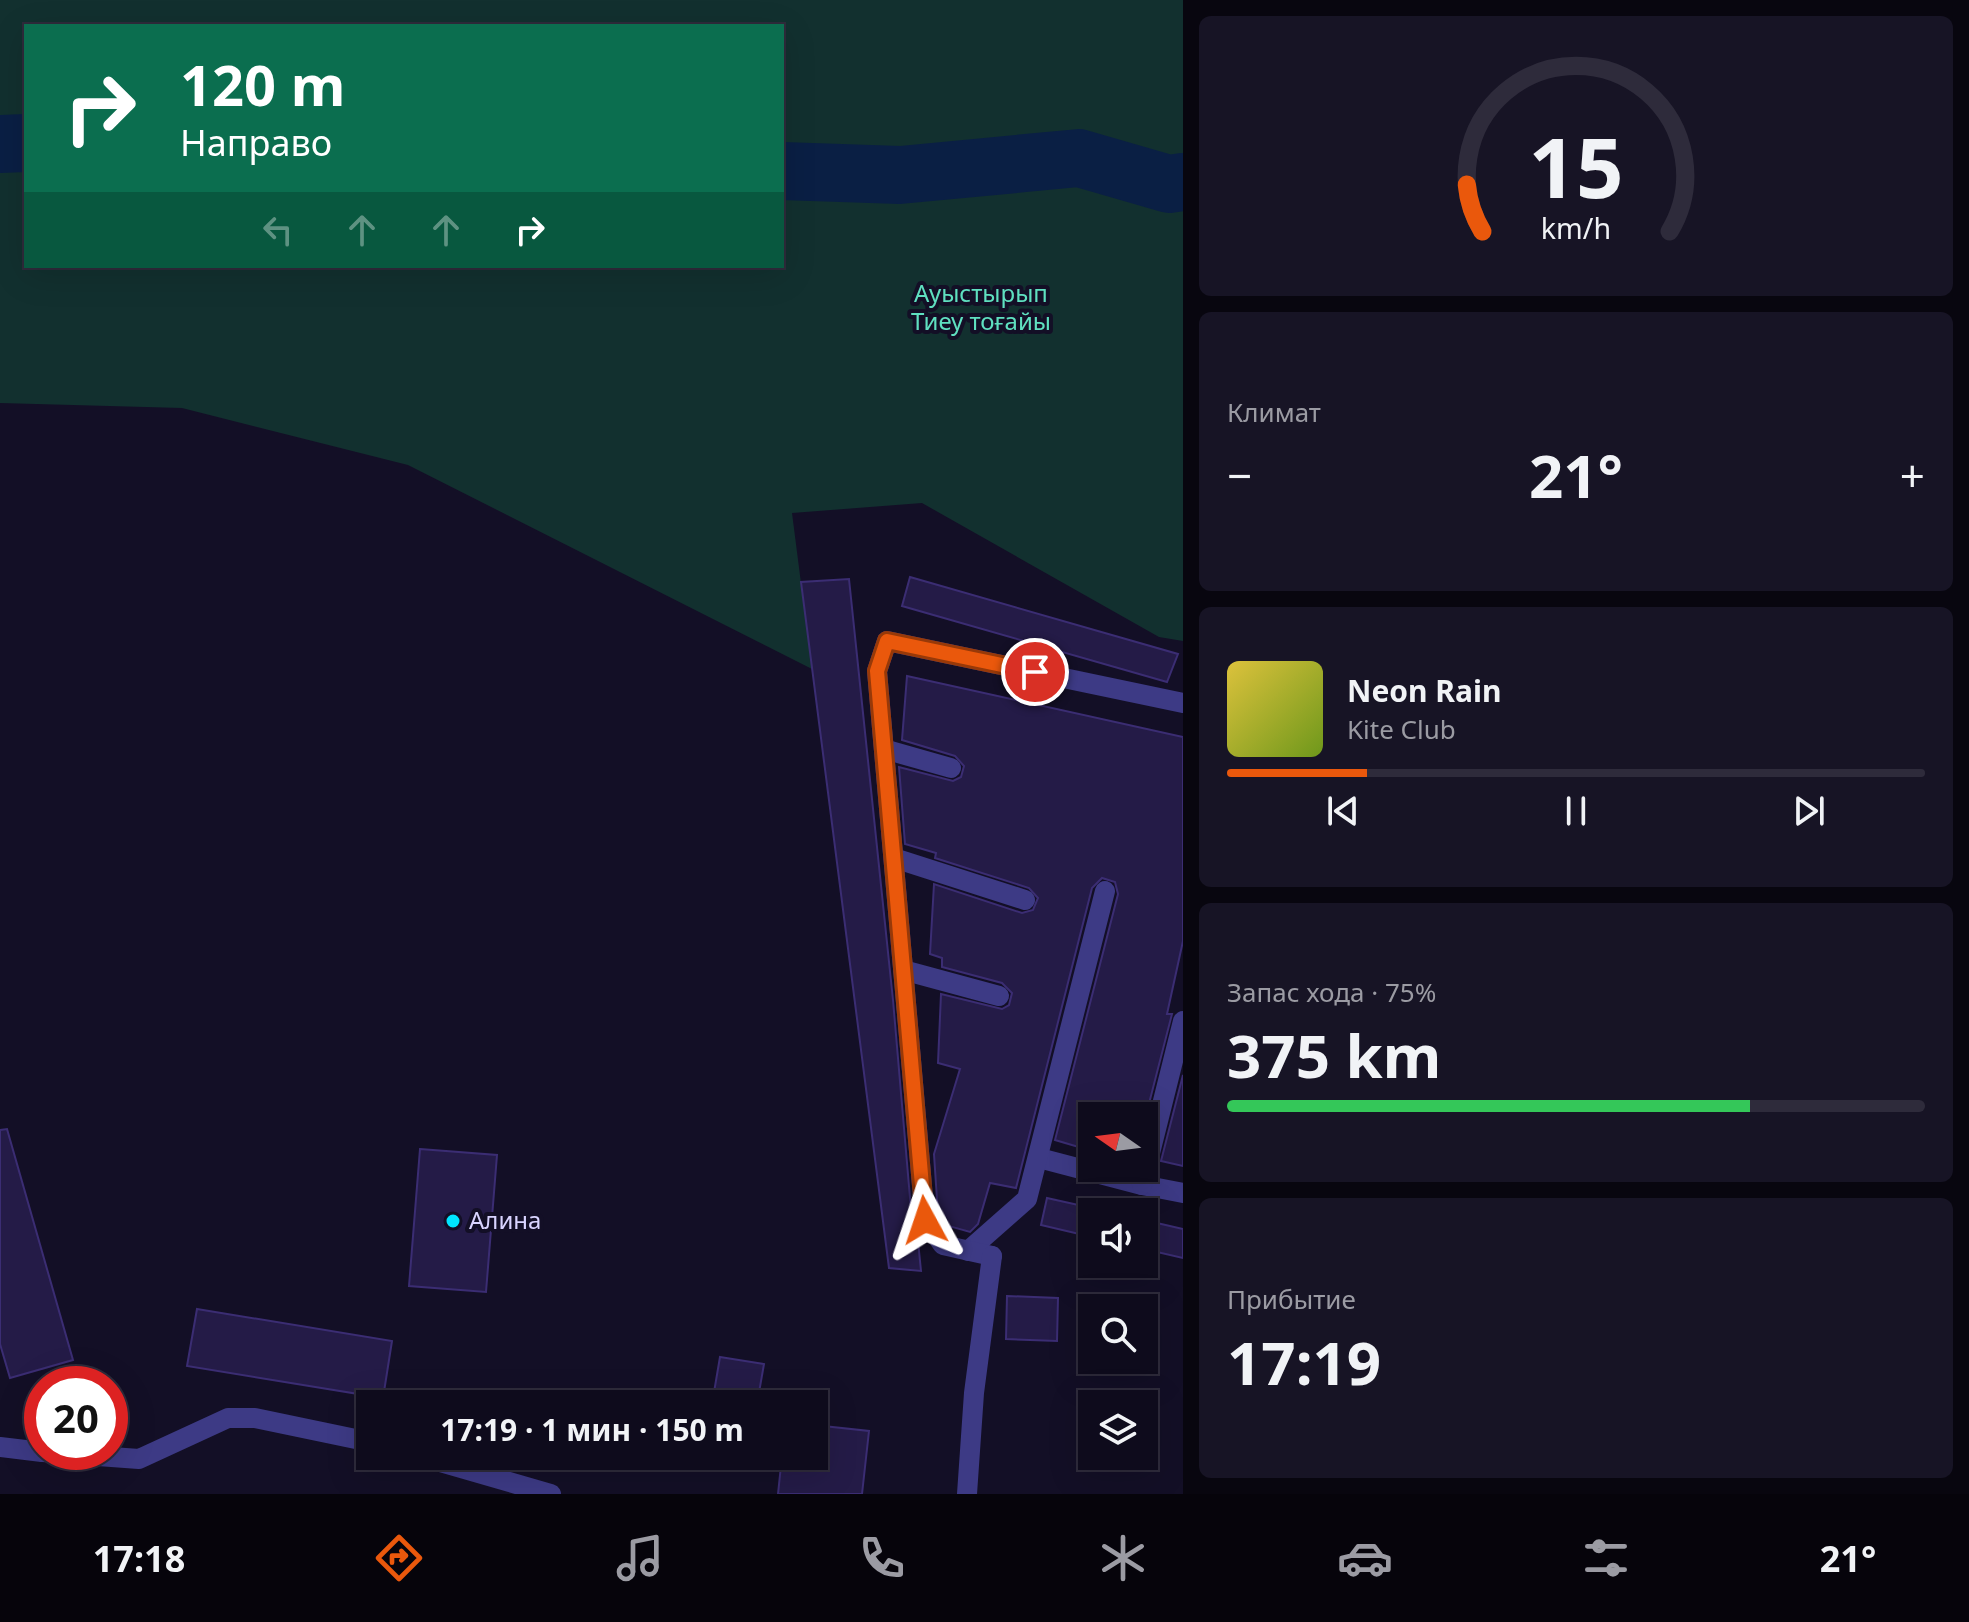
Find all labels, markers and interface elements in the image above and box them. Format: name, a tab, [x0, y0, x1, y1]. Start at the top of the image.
text: 120 m	[180, 46, 345, 122]
icon: right	[48, 56, 152, 160]
text: 15	[1528, 108, 1624, 221]
text: Направо	[180, 118, 332, 167]
icon: left	[256, 208, 300, 252]
icon: ahead	[340, 208, 384, 252]
icon: ahead	[424, 208, 468, 252]
icon: right	[508, 208, 552, 252]
text: km/h	[1541, 208, 1611, 247]
park label: Ауыстырып Тиеу тоғайы	[911, 276, 1051, 337]
text: Климат	[1227, 394, 1321, 430]
text: 21°	[1529, 434, 1623, 516]
text: −	[1227, 445, 1252, 505]
text: +	[1900, 445, 1925, 505]
pin	[1001, 638, 1069, 706]
icon: arrive	[1013, 650, 1057, 694]
text: Neon Rain	[1347, 670, 1501, 711]
text: Kite Club	[1347, 711, 1456, 747]
icon: previous	[1321, 789, 1365, 833]
icon: pause	[1554, 789, 1598, 833]
icon: next	[1787, 789, 1831, 833]
text: Запас хода · 75%	[1227, 974, 1436, 1010]
text: 375 km	[1227, 1014, 1441, 1096]
north arrow	[1078, 1102, 1158, 1182]
map controls	[1078, 1102, 1158, 1470]
position arrow	[883, 1178, 967, 1262]
button: sound	[1078, 1198, 1158, 1278]
place label: Алина	[469, 1203, 541, 1236]
marker: Алина	[444, 1212, 462, 1230]
text: Прибытие	[1227, 1281, 1356, 1317]
button: search	[1078, 1294, 1158, 1374]
text: 17:19	[1227, 1321, 1381, 1403]
speed limit sign: 20	[24, 1366, 128, 1470]
button: layers	[1078, 1390, 1158, 1470]
text: 17:19 · 1 мин · 150 m	[440, 1409, 744, 1450]
icon: directions	[371, 1530, 427, 1586]
icon: music	[612, 1530, 668, 1586]
icon: phone	[854, 1530, 910, 1586]
icon: climate	[1095, 1530, 1151, 1586]
icon: car	[1337, 1530, 1393, 1586]
icon: filters	[1578, 1530, 1634, 1586]
text: 17:18	[93, 1534, 185, 1583]
text: 21°	[1820, 1534, 1876, 1583]

